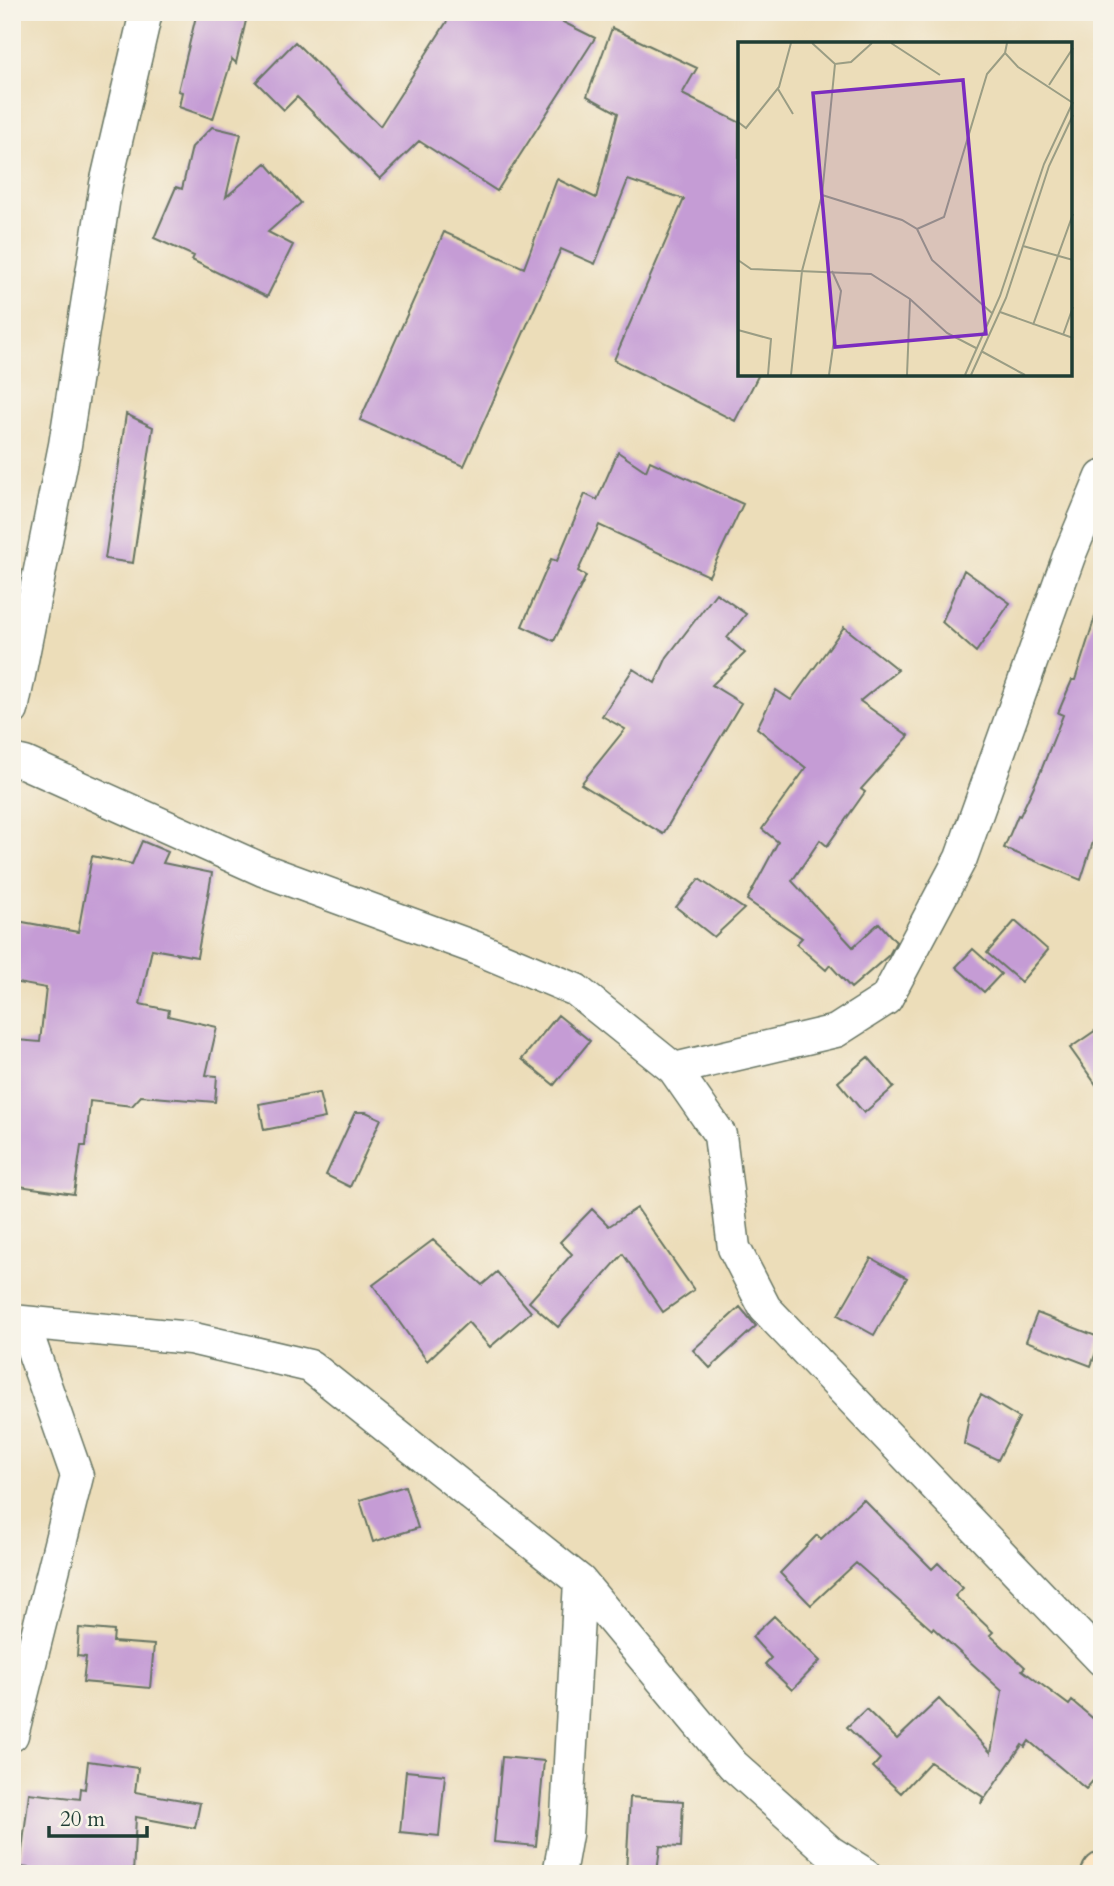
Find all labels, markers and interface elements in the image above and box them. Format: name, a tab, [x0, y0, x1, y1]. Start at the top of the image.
inset map	[738, 42, 1072, 376]
scale bar	[49, 1795, 147, 1839]
text: 20 m	[60, 1805, 105, 1834]

